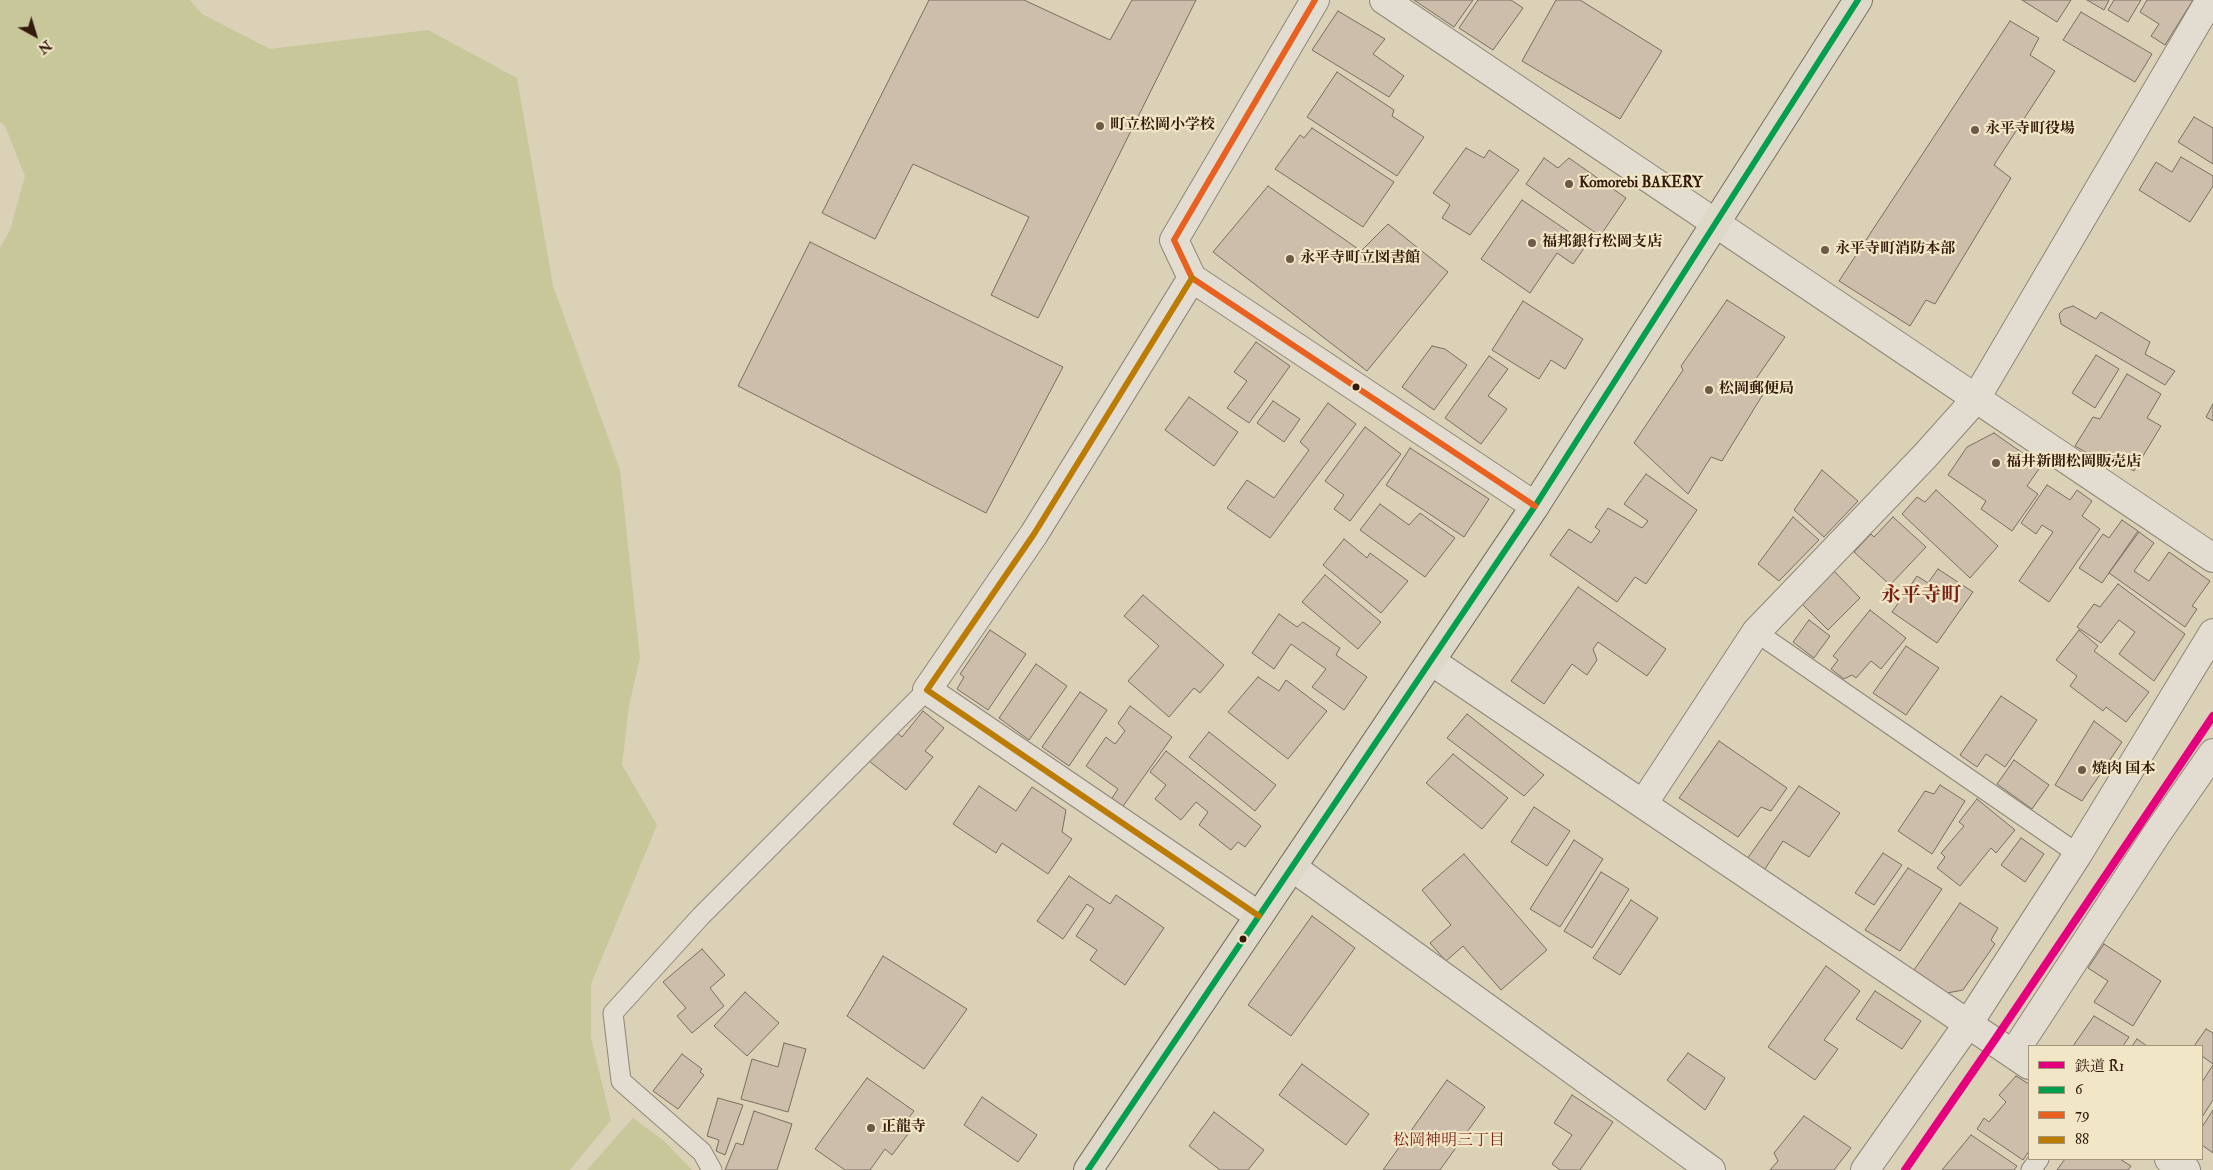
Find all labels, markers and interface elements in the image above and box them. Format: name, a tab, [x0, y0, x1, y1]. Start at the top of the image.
north arrow	[10, 10, 60, 60]
text: N	[35, 36, 55, 58]
place label: 町立松岡小学校	[1110, 117, 1215, 135]
marker: 町立松岡小学校	[1094, 120, 1106, 132]
place label: 永平寺町役場	[1985, 121, 2075, 139]
marker: 永平寺町役場	[1969, 124, 1981, 136]
place label: Komorebi BAKERY	[1579, 175, 1703, 193]
marker: Komorebi BAKERY	[1563, 178, 1575, 190]
place label: 福邦銀行松岡支店	[1542, 234, 1662, 252]
marker: 福邦銀行松岡支店	[1526, 237, 1538, 249]
place label: 永平寺町消防本部	[1835, 241, 1955, 259]
marker: 永平寺町消防本部	[1819, 244, 1831, 256]
place label: 永平寺町立図書館	[1300, 250, 1420, 268]
marker: 永平寺町立図書館	[1284, 253, 1296, 265]
place label: 松岡郵便局	[1719, 381, 1794, 399]
unlabelled marker	[1351, 382, 1361, 392]
marker: 松岡郵便局	[1703, 384, 1715, 396]
place label: 福井新聞松岡販売店	[2006, 454, 2141, 472]
marker: 福井新聞松岡販売店	[1990, 457, 2002, 469]
district label: 永平寺町	[1881, 585, 1961, 609]
place label: 焼肉 国本	[2092, 761, 2155, 779]
marker: 焼肉 国本	[2076, 764, 2088, 776]
unlabelled marker	[1238, 934, 1248, 944]
legend	[2028, 1045, 2203, 1160]
text: 鉄道 R1	[2075, 1057, 2124, 1076]
text: 6	[2075, 1080, 2083, 1099]
text: 79	[2075, 1105, 2090, 1124]
place label: 正龍寺	[881, 1119, 926, 1137]
marker: 正龍寺	[865, 1122, 877, 1134]
text: 88	[2075, 1130, 2089, 1149]
district label: 松岡神明三丁目	[1393, 1132, 1505, 1152]

